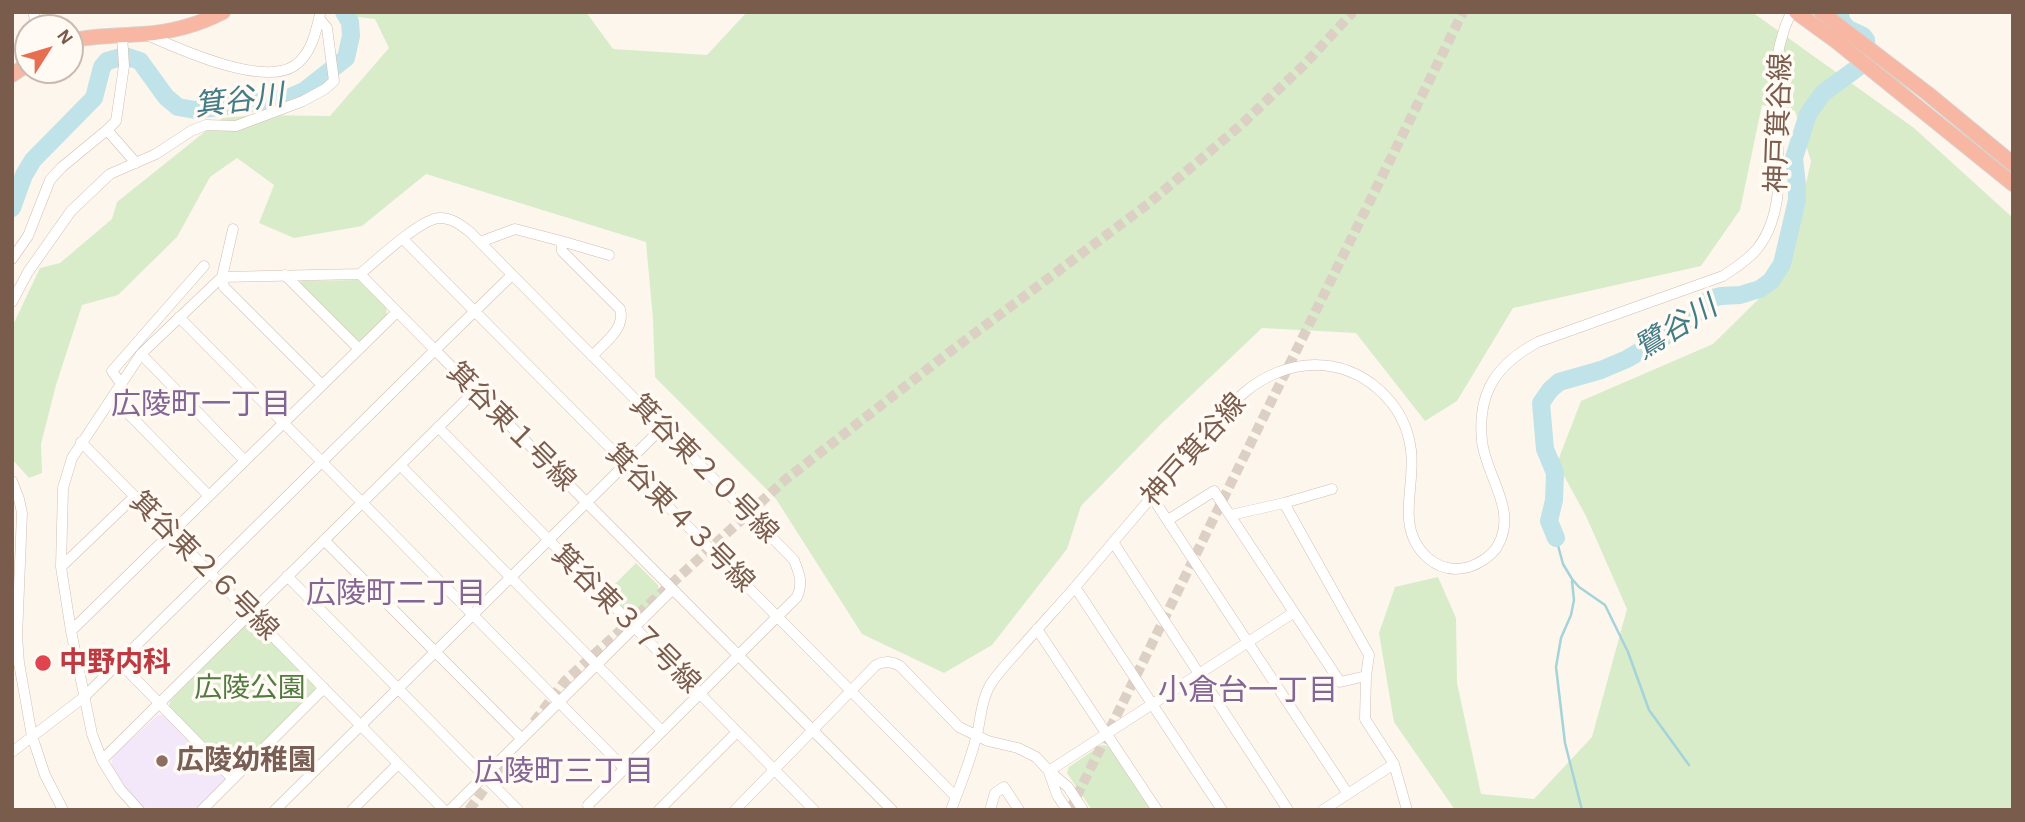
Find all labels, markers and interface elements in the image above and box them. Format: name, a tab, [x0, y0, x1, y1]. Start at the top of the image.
north arrow	[14, 14, 84, 84]
text: N	[53, 26, 76, 48]
street label: 神戸箕谷線	[1760, 52, 1798, 194]
water label: 箕谷川	[192, 78, 286, 124]
water label: 鷺谷川	[1628, 289, 1724, 367]
street label: 箕谷東１号線	[440, 356, 582, 498]
district label: 広陵町一丁目	[111, 387, 291, 423]
street label: 神戸箕谷線	[1135, 387, 1253, 513]
street label: 箕谷東２０号線	[623, 388, 785, 550]
street label: 箕谷東４３号線	[599, 437, 761, 599]
street label: 箕谷東２６号線	[123, 485, 285, 647]
street label: 箕谷東３７号線	[545, 538, 707, 700]
district label: 広陵町二丁目	[306, 576, 486, 612]
place label: 中野内科	[59, 646, 171, 680]
marker: 中野内科	[33, 653, 53, 673]
park label: 広陵公園	[194, 672, 306, 706]
district label: 小倉台一丁目	[1158, 673, 1338, 709]
place label: 広陵幼稚園	[176, 744, 316, 778]
marker: 広陵幼稚園	[154, 753, 170, 769]
district label: 広陵町三丁目	[474, 754, 654, 790]

